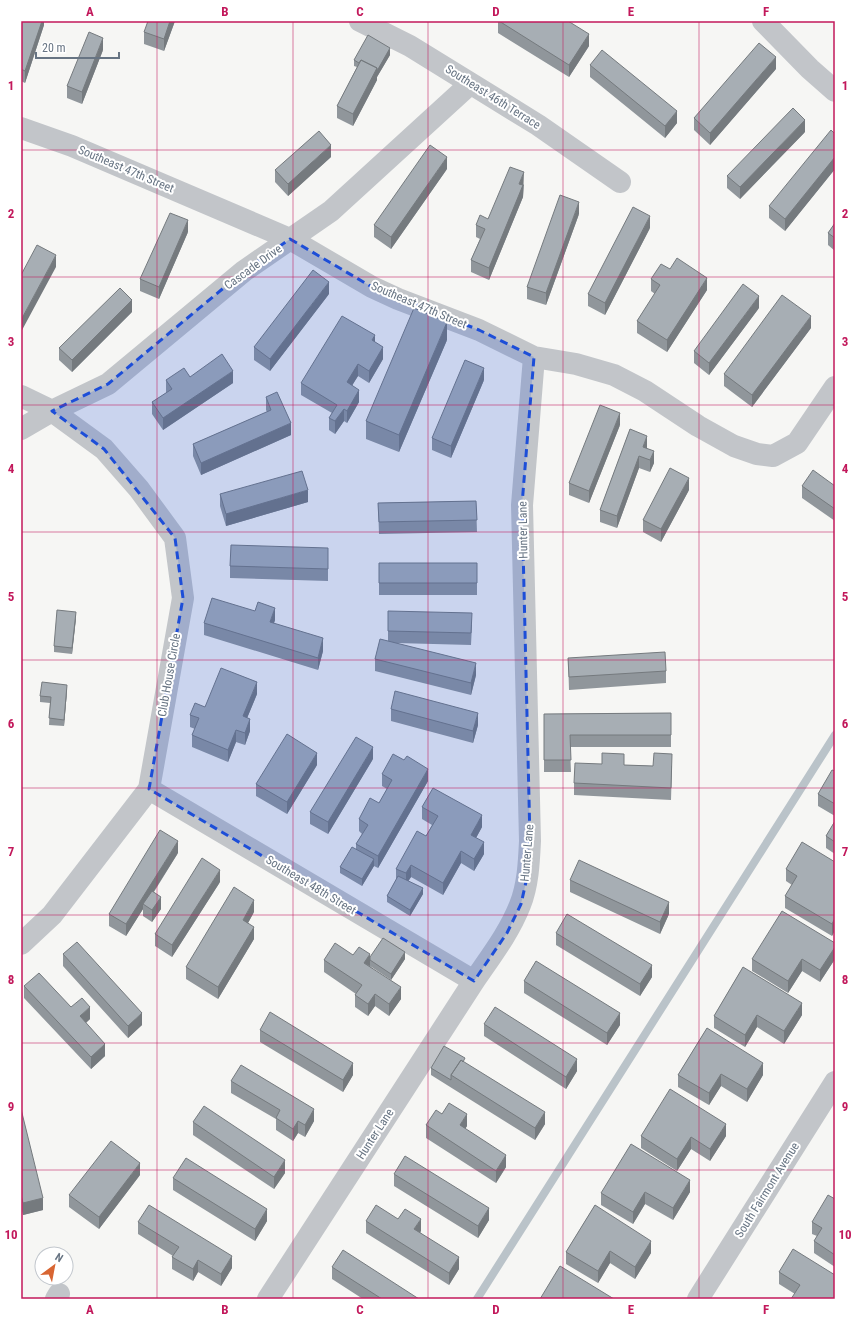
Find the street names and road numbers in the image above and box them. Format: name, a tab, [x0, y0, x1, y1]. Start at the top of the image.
street label: Southeast 46th Terrace	[443, 62, 543, 132]
street label: Southeast 47th Street	[76, 143, 176, 196]
street label: Cascade Drive	[222, 241, 285, 293]
street label: Southeast 47th Street	[369, 279, 469, 332]
street label: Hunter Lane	[515, 501, 531, 559]
street label: Club House Circle	[155, 632, 183, 718]
street label: Hunter Lane	[518, 823, 537, 882]
street label: Southeast 48th Street	[263, 853, 359, 918]
street label: Hunter Lane	[353, 1106, 397, 1162]
street label: South Fairmont Avenue	[732, 1140, 802, 1240]

